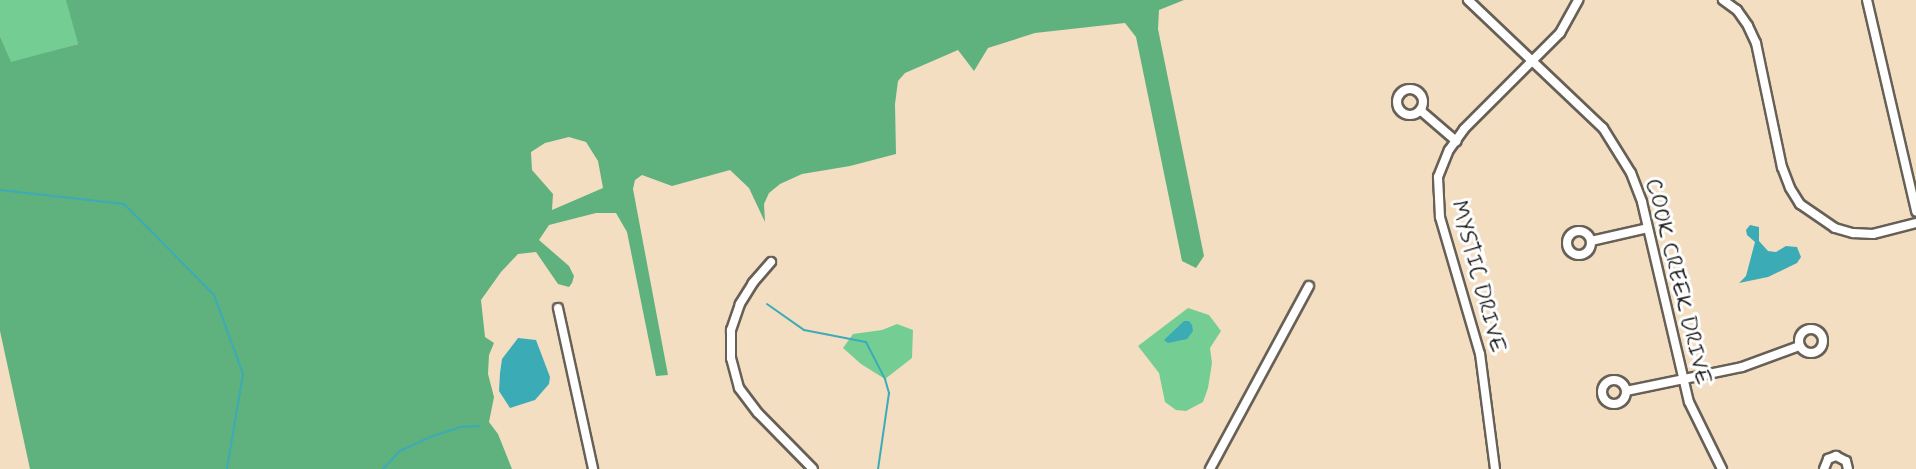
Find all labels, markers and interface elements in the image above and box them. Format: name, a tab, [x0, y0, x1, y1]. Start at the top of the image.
street label: COOK CREEK DRIVE	[1639, 176, 1715, 388]
street label: MYSTIC DRIVE	[1444, 197, 1510, 357]

